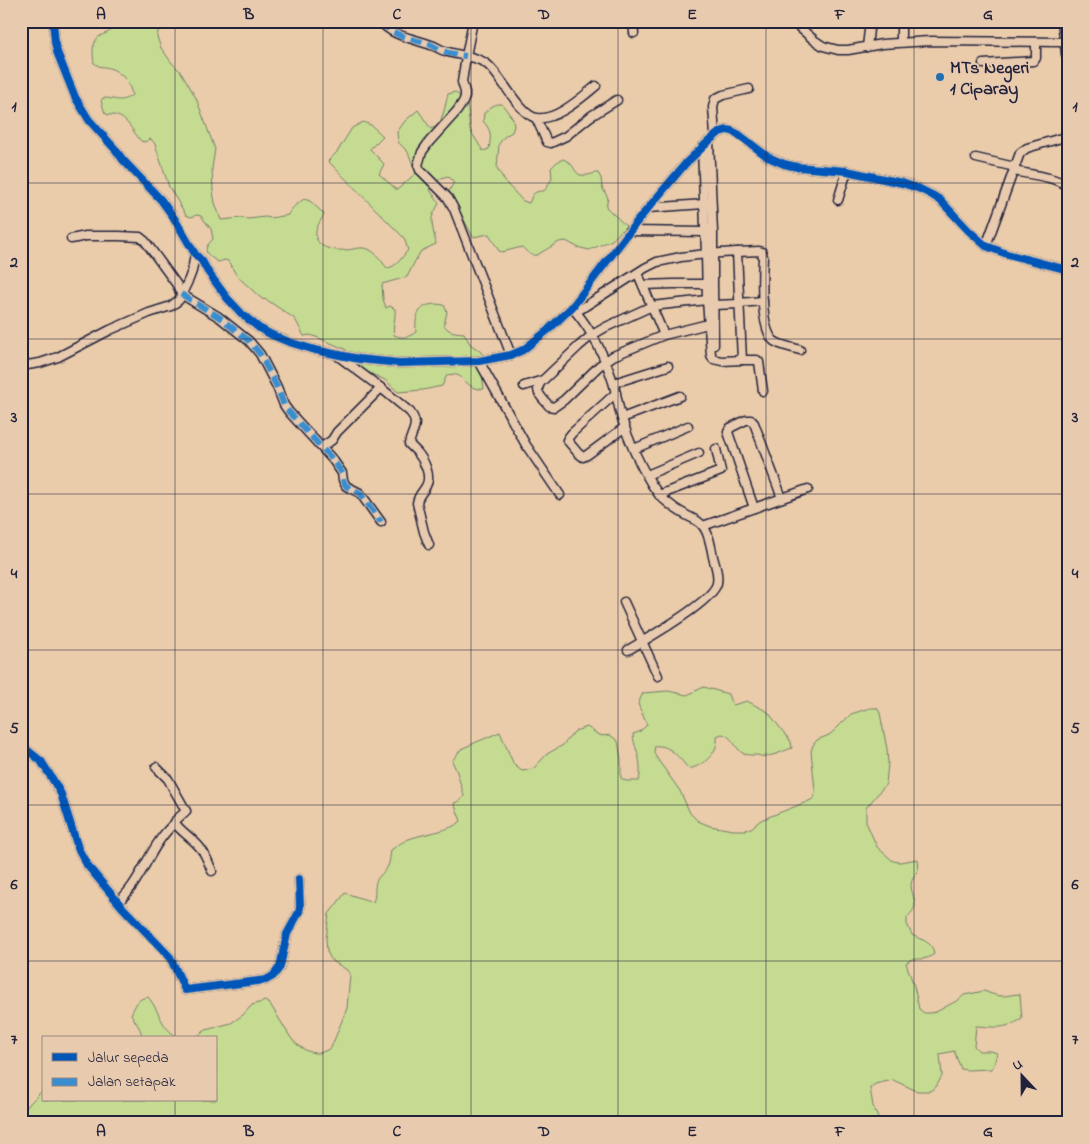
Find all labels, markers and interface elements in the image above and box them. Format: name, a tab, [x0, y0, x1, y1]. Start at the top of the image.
text: A	[96, 3, 106, 27]
text: B	[243, 3, 255, 27]
text: C	[393, 3, 402, 27]
text: D	[537, 3, 550, 27]
text: E	[687, 3, 697, 27]
text: F	[834, 3, 846, 27]
text: G	[983, 3, 993, 27]
place label: MTs Negeri 1 Ciparay	[950, 56, 1029, 104]
marker: MTs Negeri 1 Ciparay	[934, 71, 946, 83]
text: 1	[11, 95, 17, 119]
text: 1	[1072, 95, 1078, 119]
text: 2	[9, 251, 18, 275]
text: 2	[1070, 251, 1079, 275]
text: 3	[10, 406, 18, 430]
text: 3	[1071, 406, 1079, 430]
text: 4	[10, 562, 18, 586]
text: 4	[1071, 562, 1079, 586]
text: 5	[9, 717, 19, 741]
text: 5	[1070, 717, 1080, 741]
text: 6	[9, 873, 18, 897]
text: 6	[1070, 873, 1079, 897]
text: 7	[11, 1028, 18, 1052]
text: 7	[1072, 1028, 1079, 1052]
legend	[42, 1036, 218, 1102]
text: Jalur sepeda	[88, 1047, 169, 1069]
north arrow	[996, 1052, 1046, 1102]
text: U	[1010, 1054, 1026, 1077]
text: Jalan setapak	[88, 1071, 176, 1093]
text: A	[96, 1120, 106, 1144]
text: B	[243, 1120, 255, 1144]
text: C	[393, 1120, 402, 1144]
text: D	[537, 1120, 550, 1144]
text: E	[687, 1120, 697, 1144]
text: F	[834, 1120, 846, 1144]
text: G	[983, 1120, 993, 1144]

